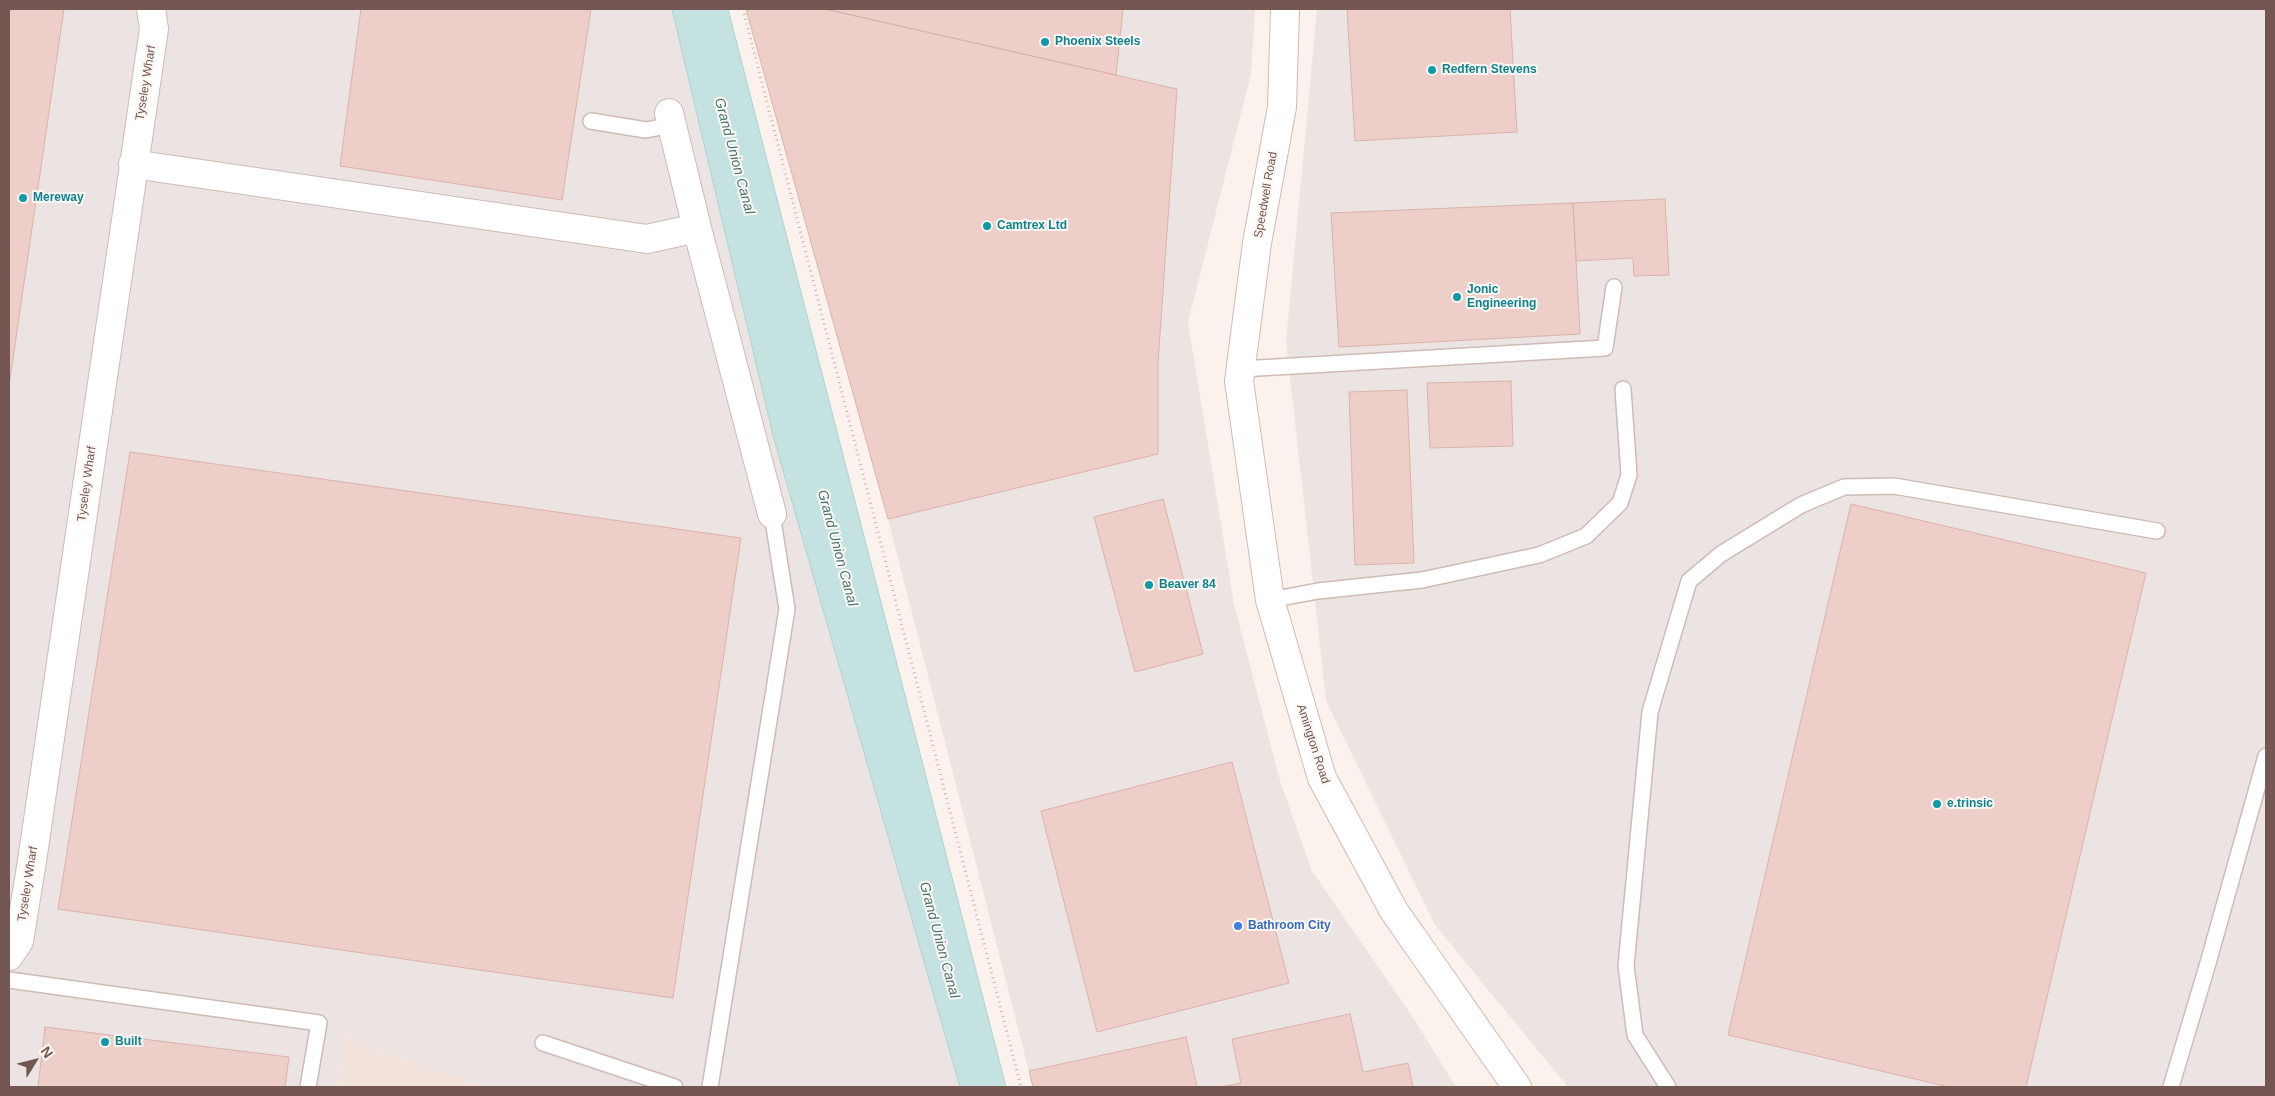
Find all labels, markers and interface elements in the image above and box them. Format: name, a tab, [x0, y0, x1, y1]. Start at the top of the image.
place label: Phoenix Steels	[1055, 35, 1140, 49]
marker: Phoenix Steels	[1039, 36, 1051, 48]
street label: Tyseley Wharf	[133, 44, 159, 122]
place label: Redfern Stevens	[1442, 63, 1537, 77]
marker: Redfern Stevens	[1426, 64, 1438, 76]
water label: Grand Union Canal	[710, 96, 758, 216]
street label: Speedwell Road	[1251, 151, 1281, 239]
place label: Mereway	[33, 191, 84, 205]
marker: Mereway	[17, 192, 29, 204]
place label: Camtrex Ltd	[997, 219, 1067, 233]
marker: Camtrex Ltd	[981, 220, 993, 232]
place label: Jonic Engineering	[1467, 283, 1536, 311]
marker: Jonic Engineering	[1451, 291, 1463, 303]
street label: Tyseley Wharf	[75, 445, 99, 523]
water label: Grand Union Canal	[813, 488, 861, 608]
place label: Beaver 84	[1159, 578, 1216, 592]
marker: Beaver 84	[1143, 579, 1155, 591]
street label: Amington Road	[1293, 702, 1333, 786]
place label: e.trinsic	[1947, 797, 1993, 811]
marker: e.trinsic	[1931, 798, 1943, 810]
street label: Tyseley Wharf	[15, 845, 41, 923]
water label: Grand Union Canal	[915, 880, 963, 1000]
place label: Bathroom City	[1248, 919, 1331, 933]
marker: Bathroom City	[1232, 920, 1244, 932]
place label: Built	[115, 1035, 142, 1049]
north arrow	[10, 1036, 60, 1086]
marker: Built	[99, 1036, 111, 1048]
text: N	[38, 1043, 57, 1061]

